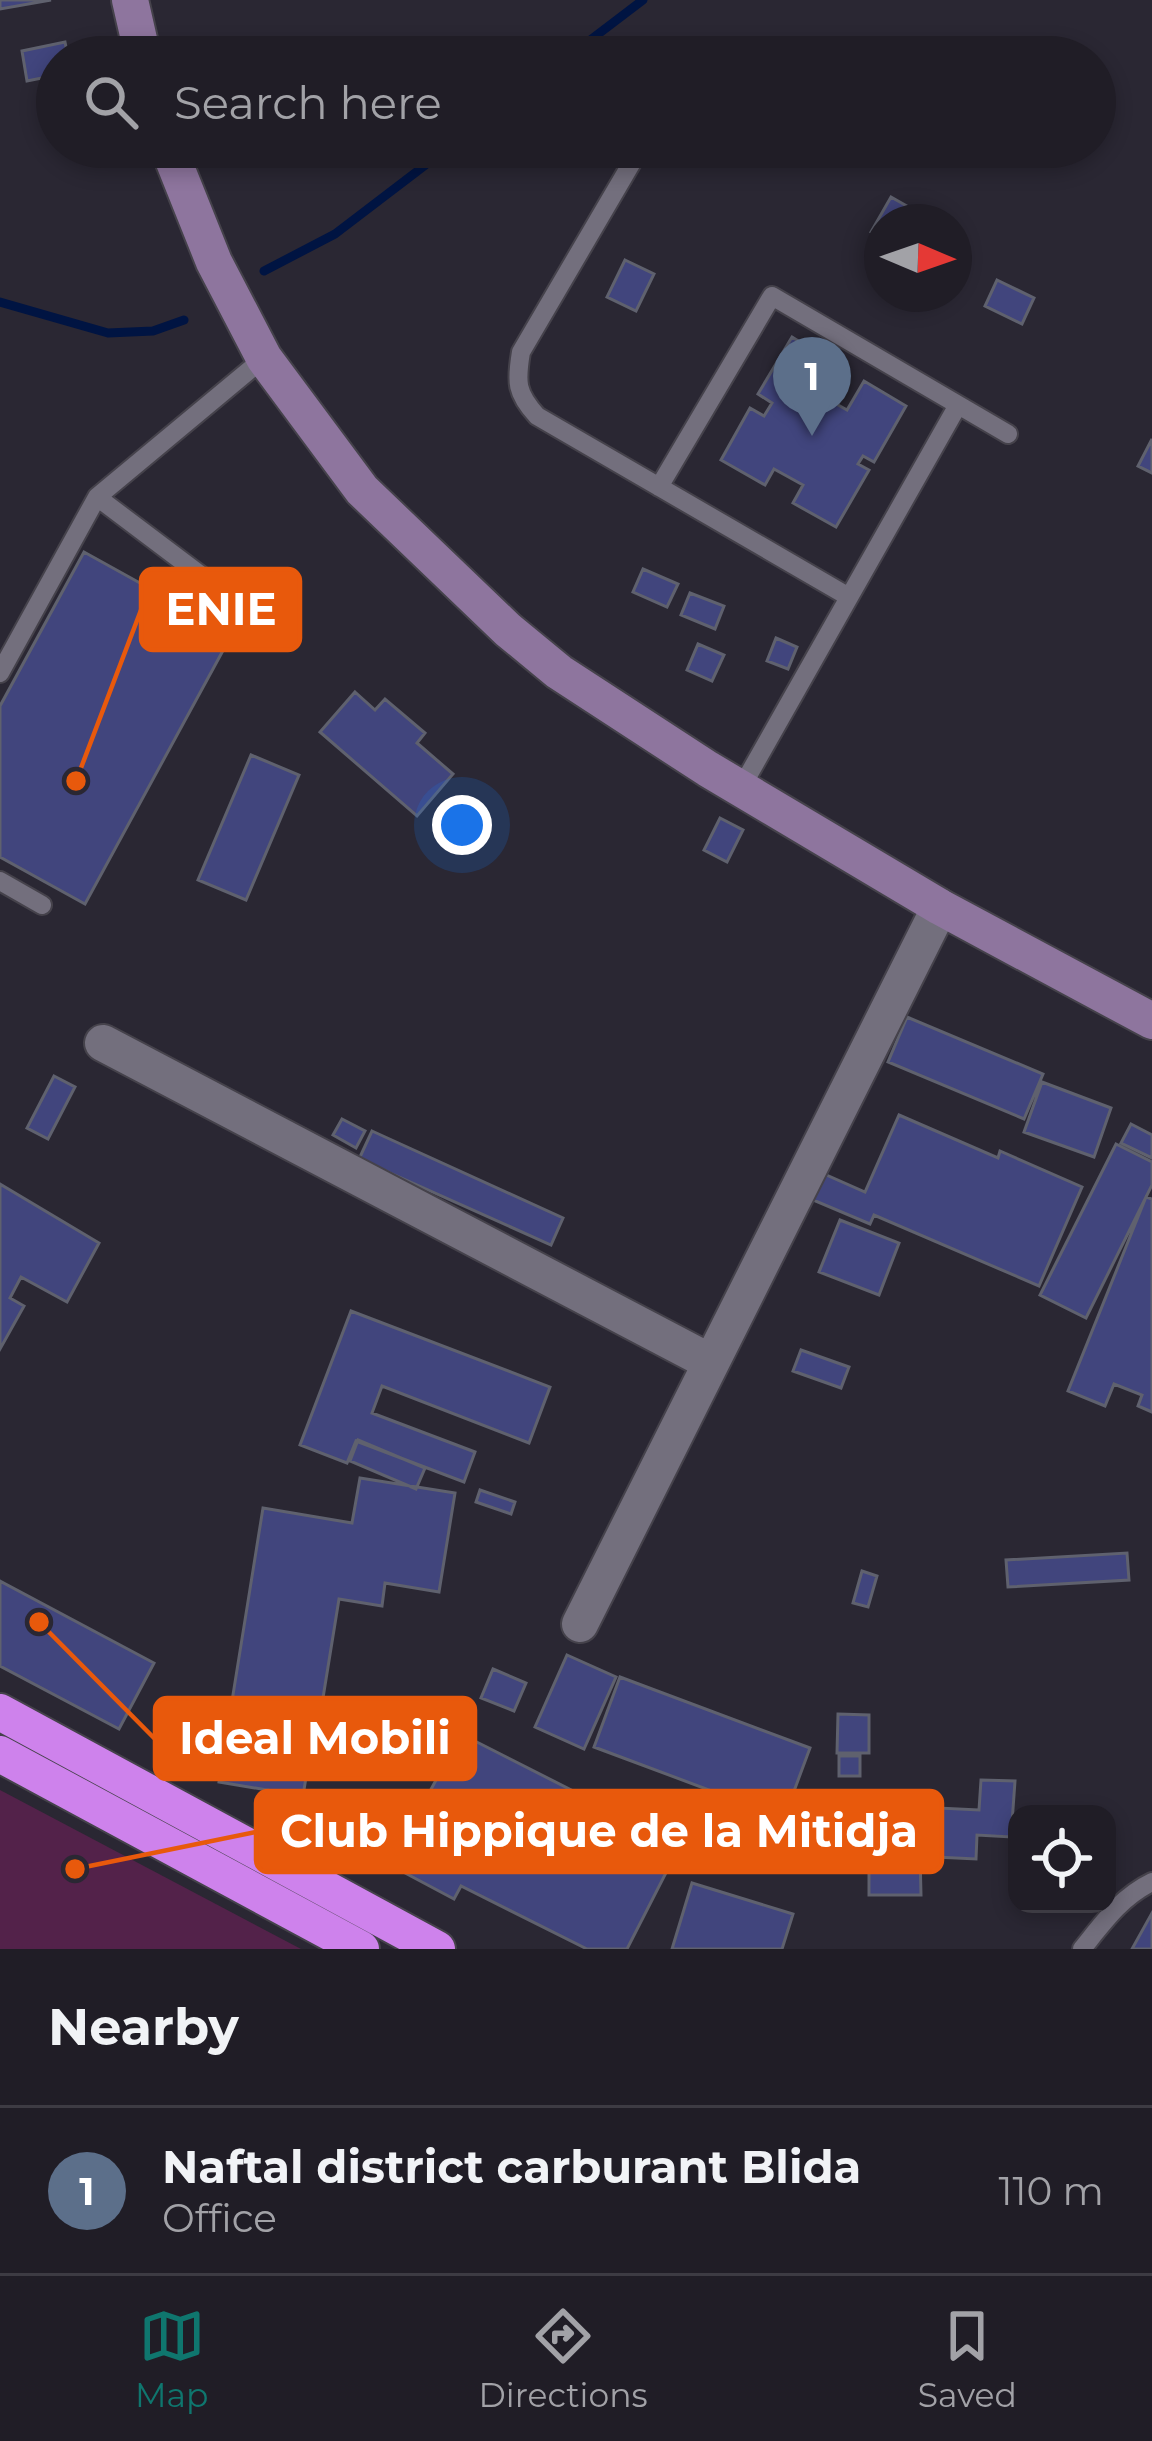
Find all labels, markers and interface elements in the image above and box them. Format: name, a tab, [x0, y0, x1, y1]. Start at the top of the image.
search box	[36, 36, 1116, 168]
icon: search	[78, 69, 144, 135]
text: Search here	[174, 75, 442, 130]
north arrow	[864, 204, 972, 312]
pin: 1	[773, 337, 851, 436]
callout: ENIE	[141, 569, 300, 650]
text: ENIE	[165, 581, 277, 636]
your location	[432, 795, 492, 855]
callout: Ideal Mobili	[155, 1698, 475, 1779]
text: Ideal Mobili	[179, 1710, 451, 1765]
callout: Club Hippique de la Mitidja	[256, 1791, 942, 1872]
text: Club Hippique de la Mitidja	[280, 1803, 918, 1858]
map controls	[1008, 1805, 1116, 1913]
button: locate	[1008, 1805, 1116, 1913]
text: Nearby	[48, 1996, 239, 2058]
text: Naftal district carburant Blida	[162, 2139, 861, 2194]
text: 1	[79, 2167, 95, 2215]
text: 110 m	[998, 2167, 1104, 2215]
text: Office	[162, 2194, 277, 2242]
tab: Map	[135, 2303, 208, 2415]
tab: Directions	[479, 2303, 648, 2415]
tab: Saved	[918, 2303, 1017, 2415]

